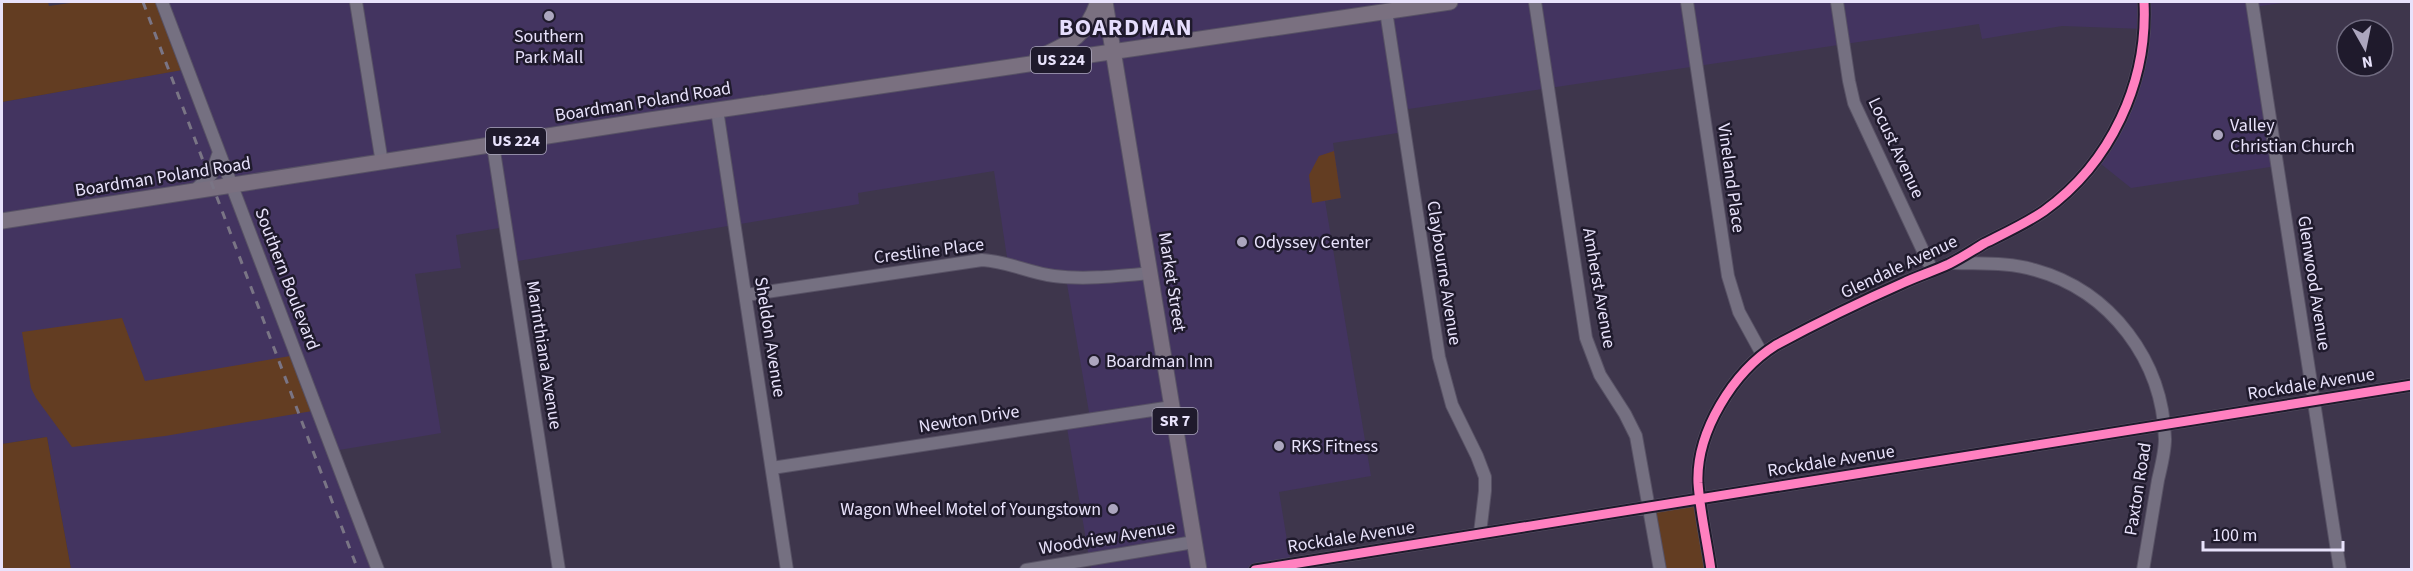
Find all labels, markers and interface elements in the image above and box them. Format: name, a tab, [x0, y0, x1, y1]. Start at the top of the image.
marker: Southern Park Mall	[542, 9, 556, 23]
district label: BOARDMAN	[1059, 10, 1193, 45]
north arrow	[2335, 18, 2395, 78]
place label: Southern Park Mall	[514, 24, 584, 70]
road number: US 224	[1031, 47, 1091, 73]
text: N	[2360, 50, 2374, 74]
street label: Boardman Poland Road	[553, 76, 733, 128]
street label: Locust Avenue	[1862, 93, 1930, 203]
place label: Valley Christian Church	[2230, 113, 2355, 159]
street label: Vineland Place	[1711, 122, 1751, 234]
road number: US 224	[486, 128, 546, 154]
marker: Valley Christian Church	[2211, 128, 2225, 142]
street label: Boardman Poland Road	[73, 151, 253, 203]
street label: Claybourne Avenue	[1420, 199, 1468, 347]
street label: Southern Boulevard	[248, 204, 326, 354]
street label: Glenwood Avenue	[2291, 214, 2337, 352]
street label: Amherst Avenue	[1576, 226, 1622, 350]
street label: Glendale Avenue	[1837, 229, 1962, 305]
street label: Market Street	[1152, 230, 1192, 334]
place label: Odyssey Center	[1254, 230, 1371, 255]
street label: Crestline Place	[873, 232, 985, 270]
marker: Odyssey Center	[1235, 235, 1249, 249]
street label: Sheldon Avenue	[748, 275, 792, 399]
street label: Marinthiana Avenue	[520, 279, 568, 431]
place label: Boardman Inn	[1106, 349, 1213, 374]
marker: Boardman Inn	[1087, 354, 1101, 368]
street label: Rockdale Avenue	[2246, 362, 2376, 406]
street label: Newton Drive	[917, 399, 1021, 439]
road number: SR 7	[1152, 408, 1198, 434]
place label: RKS Fitness	[1291, 434, 1378, 459]
marker: RKS Fitness	[1272, 439, 1286, 453]
street label: Rockdale Avenue	[1766, 439, 1896, 483]
street label: Paxton Road	[2118, 441, 2158, 537]
place label: Wagon Wheel Motel of Youngstown	[840, 497, 1101, 522]
marker: Wagon Wheel Motel of Youngstown	[1106, 502, 1120, 516]
scale bar	[2203, 514, 2342, 552]
street label: Woodview Avenue	[1037, 515, 1177, 561]
street label: Rockdale Avenue	[1286, 515, 1416, 559]
text: 100 m	[2212, 523, 2257, 548]

